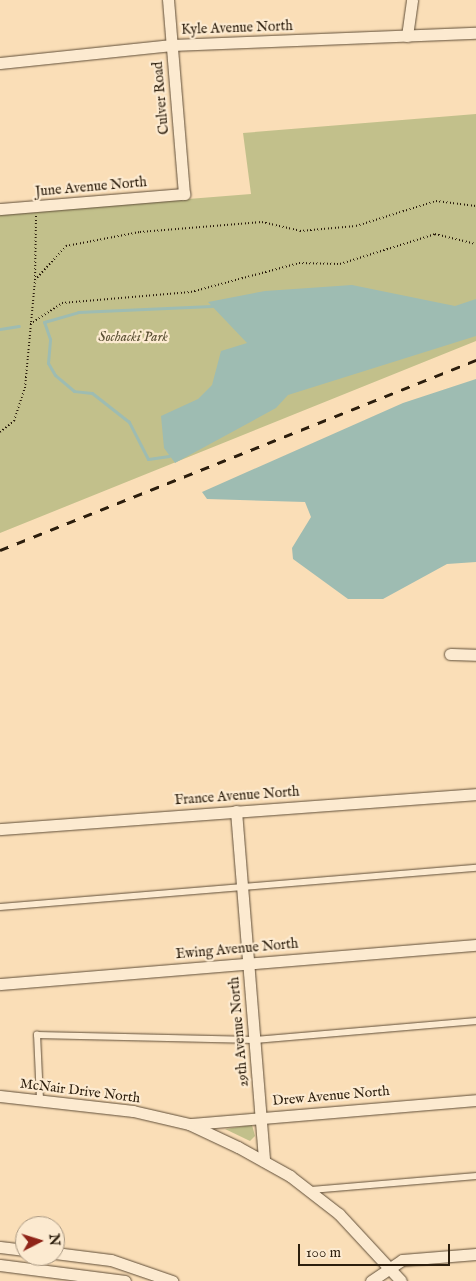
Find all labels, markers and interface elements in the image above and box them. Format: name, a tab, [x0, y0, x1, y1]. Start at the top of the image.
street label: Kyle Avenue North	[181, 18, 293, 38]
street label: Culver Road	[149, 61, 173, 135]
street label: June Avenue North	[34, 174, 148, 200]
park label: Sochacki Park	[98, 329, 168, 345]
street label: France Avenue North	[174, 783, 300, 809]
street label: Ewing Avenue North	[175, 935, 299, 963]
street label: 29th Avenue North	[226, 976, 252, 1088]
street label: McNair Drive North	[19, 1075, 141, 1107]
street label: Drew Avenue North	[272, 1083, 390, 1109]
north arrow	[15, 1216, 65, 1266]
text: N	[44, 1233, 63, 1247]
scale bar	[301, 1234, 454, 1266]
text: 100 m	[306, 1243, 341, 1262]

